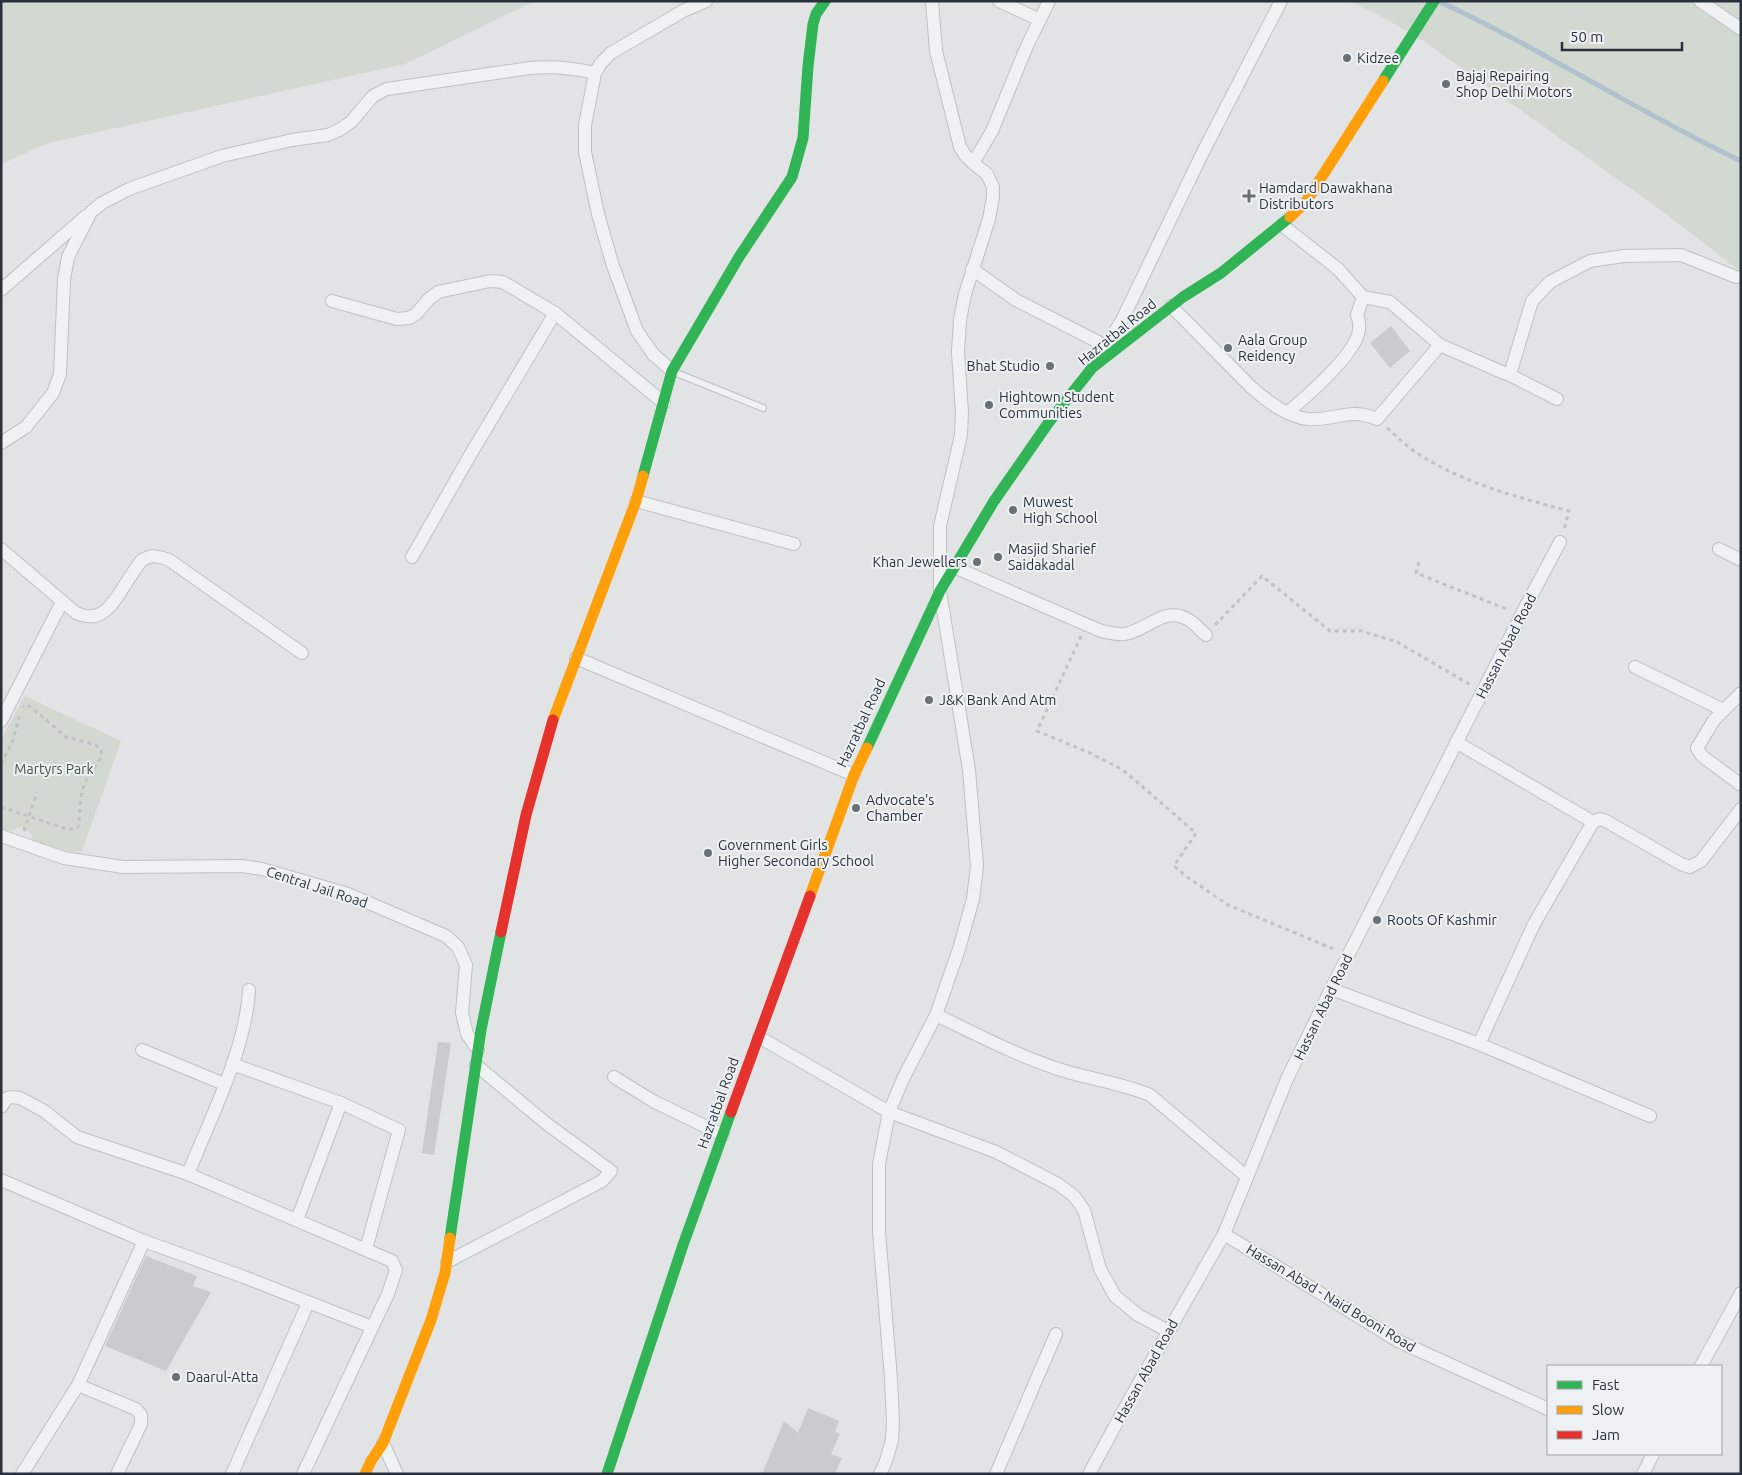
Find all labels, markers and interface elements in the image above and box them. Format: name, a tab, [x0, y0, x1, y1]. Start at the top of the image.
scale bar	[1562, 20, 1682, 52]
text: 50 m	[1570, 28, 1603, 45]
place label: Kidzee	[1357, 50, 1399, 66]
marker: Kidzee	[1341, 52, 1353, 64]
place label: Bajaj Repairing Shop Delhi Motors	[1456, 68, 1572, 100]
marker: Bajaj Repairing Shop Delhi Motors	[1440, 78, 1452, 90]
place label: Hamdard Dawakhana Distributors	[1259, 180, 1393, 212]
marker: Hamdard Dawakhana Distributors	[1243, 190, 1255, 202]
street label: Hazratbal Road	[1075, 296, 1159, 368]
place label: Aala Group Reidency	[1238, 332, 1307, 364]
marker: Aala Group Reidency	[1222, 342, 1234, 354]
place label: Bhat Studio	[967, 358, 1040, 374]
marker: Bhat Studio	[1044, 360, 1056, 372]
place label: Hightown Student Communities	[999, 389, 1115, 421]
marker: Hightown Student Communities	[983, 399, 995, 411]
place label: Muwest High School	[1023, 494, 1098, 526]
marker: Muwest High School	[1007, 504, 1019, 516]
place label: Masjid Sharief Saidakadal	[1008, 541, 1097, 573]
marker: Masjid Sharief Saidakadal	[992, 551, 1004, 563]
place label: Khan Jewellers	[872, 554, 967, 570]
marker: Khan Jewellers	[971, 556, 983, 568]
street label: Hassan Abad Road	[1473, 591, 1539, 701]
street label: Hazratbal Road	[833, 676, 889, 770]
place label: J&K Bank And Atm	[939, 692, 1056, 708]
marker: J&K Bank And Atm	[923, 694, 935, 706]
park label: Martyrs Park	[14, 761, 94, 777]
place label: Advocate's Chamber	[866, 792, 934, 824]
marker: Advocate's Chamber	[850, 802, 862, 814]
place label: Government Girls Higher Secondary School	[718, 837, 874, 869]
marker: Government Girls Higher Secondary School	[702, 847, 714, 859]
street label: Central Jail Road	[264, 863, 370, 911]
place label: Roots Of Kashmir	[1387, 912, 1498, 928]
marker: Roots Of Kashmir	[1371, 914, 1383, 926]
street label: Hassan Abad Road	[1290, 952, 1356, 1062]
street label: Hazratbal Road	[694, 1055, 742, 1151]
street label: Hassan Abad - Naid Booni Road	[1243, 1241, 1419, 1355]
street label: Hassan Abad Road	[1111, 1317, 1181, 1425]
legend	[1547, 1365, 1722, 1455]
place label: Daarul-Atta	[186, 1369, 259, 1385]
marker: Daarul-Atta	[170, 1371, 182, 1383]
text: Fast	[1592, 1376, 1620, 1393]
text: Slow	[1592, 1401, 1625, 1418]
text: Jam	[1592, 1426, 1620, 1443]

